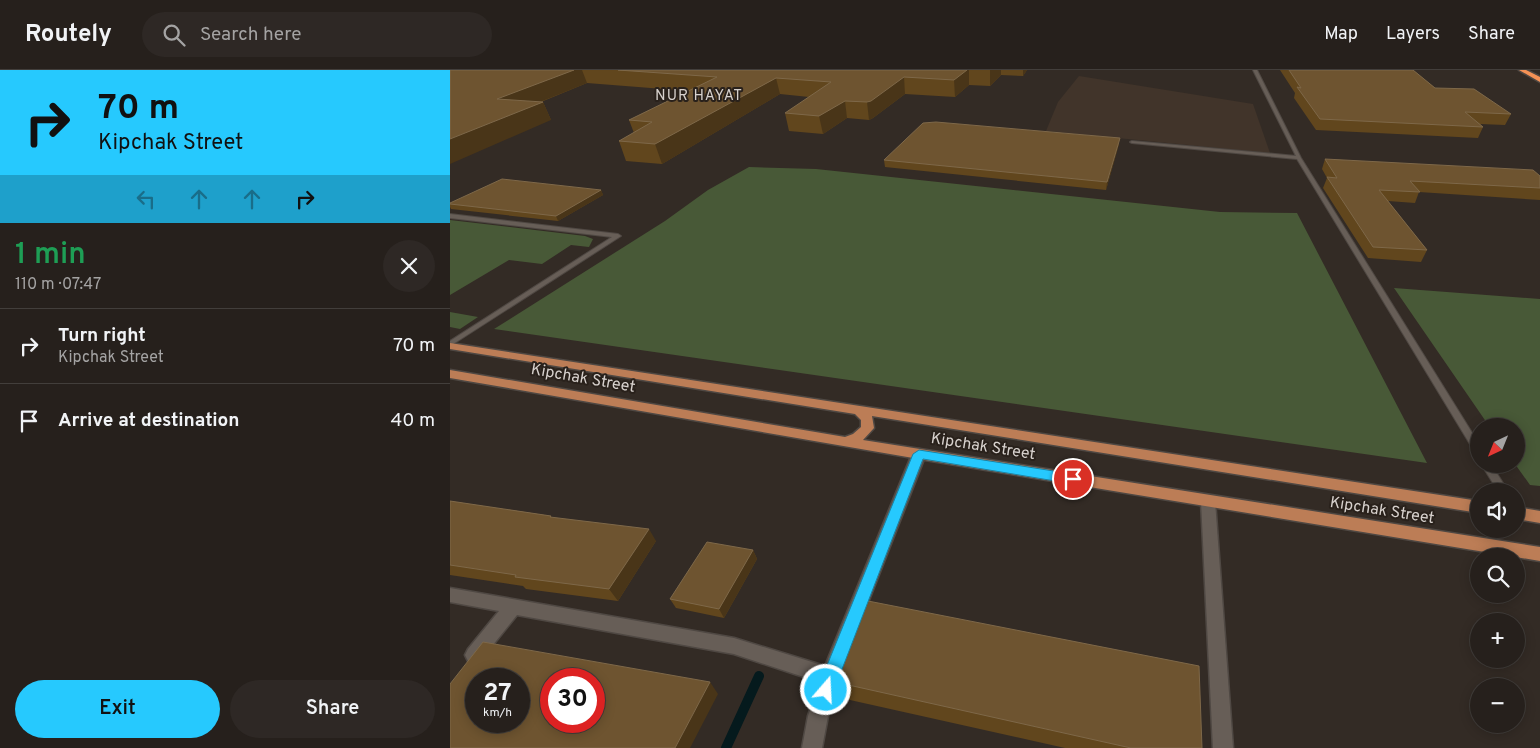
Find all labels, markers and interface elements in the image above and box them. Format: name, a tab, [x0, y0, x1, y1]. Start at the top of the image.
search box	[142, 12, 492, 57]
text: Routely	[25, 20, 112, 50]
icon: search	[160, 21, 188, 49]
text: Search here	[200, 23, 301, 47]
text: Map	[1324, 23, 1358, 46]
text: Layers	[1386, 23, 1440, 46]
text: Share	[1468, 23, 1515, 46]
text: 70 m	[98, 87, 179, 131]
district label: NUR HAYAT	[655, 87, 743, 106]
icon: right	[15, 90, 80, 155]
text: Kipchak Street	[98, 130, 243, 157]
icon: left	[132, 185, 160, 213]
icon: ahead	[185, 185, 213, 213]
icon: ahead	[238, 185, 266, 213]
icon: right	[291, 185, 319, 213]
text: 1 min	[15, 237, 86, 274]
button: close	[383, 240, 435, 292]
text: 110 m · 07:47	[15, 275, 101, 295]
text: Turn right	[58, 324, 146, 348]
icon: right	[15, 332, 43, 360]
text: 70 m	[393, 334, 435, 358]
text: Kipchak Street	[58, 348, 164, 368]
street label: Kipchak Street	[529, 360, 637, 398]
icon: arrive	[15, 407, 43, 435]
text: Arrive at destination	[58, 409, 239, 433]
text: 40 m	[390, 409, 435, 433]
north arrow	[1470, 418, 1525, 472]
map controls	[1470, 418, 1525, 733]
street label: Kipchak Street	[929, 429, 1037, 465]
pin	[1052, 458, 1094, 500]
icon: arrive	[1059, 465, 1087, 493]
button: sound	[1470, 483, 1525, 538]
street label: Kipchak Street	[1328, 493, 1436, 529]
button: search	[1470, 548, 1525, 603]
button: +	[1470, 613, 1525, 668]
position arrow	[799, 663, 851, 715]
speed limit sign: 30	[540, 668, 605, 733]
text: 27	[483, 678, 512, 710]
button: −	[1470, 678, 1525, 733]
button: Exit	[15, 680, 220, 738]
button: Share	[230, 680, 435, 738]
text: km/h	[483, 705, 512, 721]

